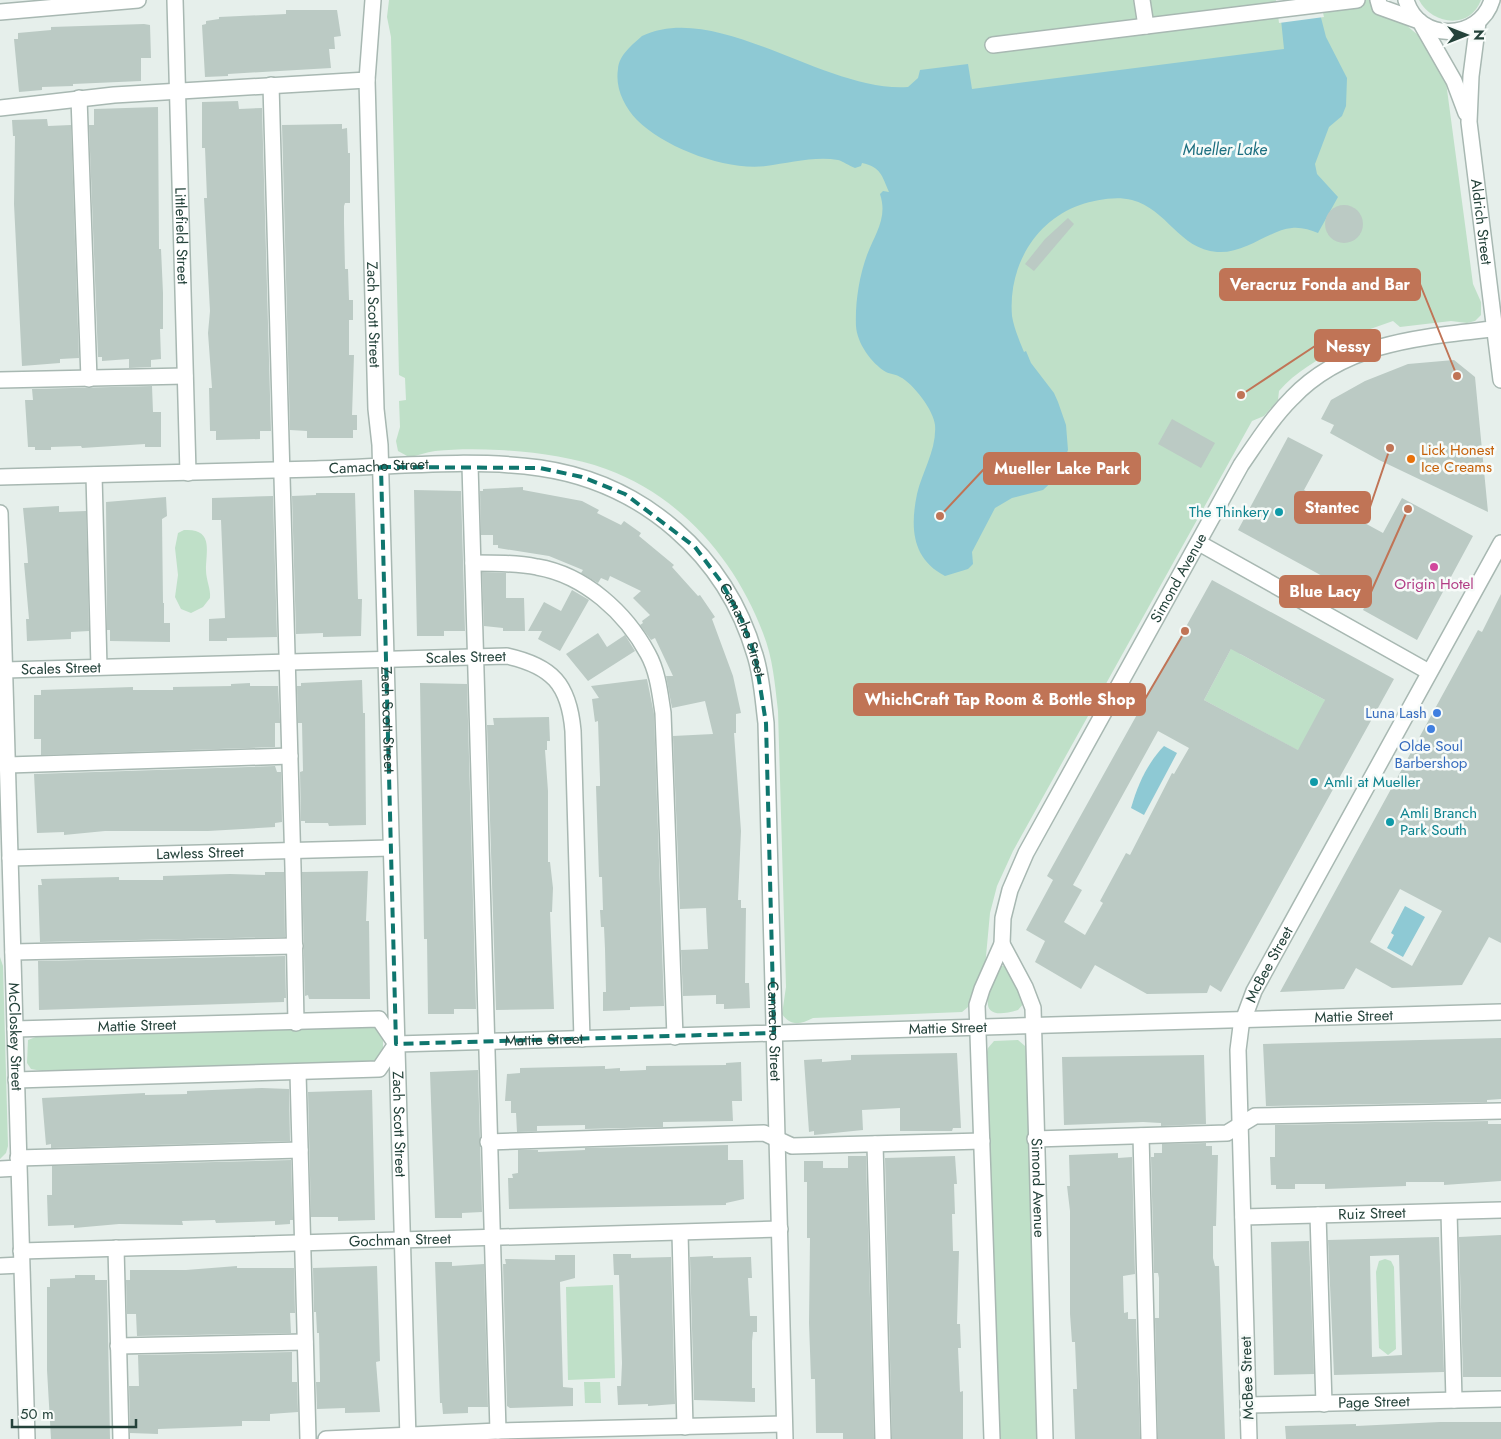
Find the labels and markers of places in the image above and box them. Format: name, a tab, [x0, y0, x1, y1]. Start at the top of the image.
callout: Veracruz Fonda and Bar	[1220, 269, 1420, 300]
callout: Nessy	[1315, 330, 1380, 361]
place label: Lick Honest Ice Creams	[1421, 439, 1494, 478]
callout: Mueller Lake Park	[984, 453, 1140, 484]
marker: Lick Honest Ice Creams	[1405, 453, 1417, 465]
callout: Stantec	[1295, 492, 1370, 523]
place label: The Thinkery	[1189, 501, 1269, 523]
marker: The Thinkery	[1273, 506, 1285, 518]
marker: Origin Hotel	[1428, 561, 1440, 573]
place label: Origin Hotel	[1394, 573, 1474, 595]
callout: Blue Lacy	[1280, 576, 1371, 607]
callout: WhichCraft Tap Room & Bottle Shop	[854, 684, 1145, 715]
place label: Luna Lash	[1365, 702, 1427, 724]
marker: Luna Lash	[1431, 707, 1443, 719]
marker: Olde Soul Barbershop	[1425, 723, 1437, 735]
place label: Olde Soul Barbershop	[1395, 735, 1468, 774]
place label: Amli at Mueller	[1324, 771, 1421, 793]
marker: Amli at Mueller	[1308, 776, 1320, 788]
place label: Amli Branch Park South	[1400, 802, 1477, 841]
marker: Amli Branch Park South	[1384, 816, 1396, 828]

